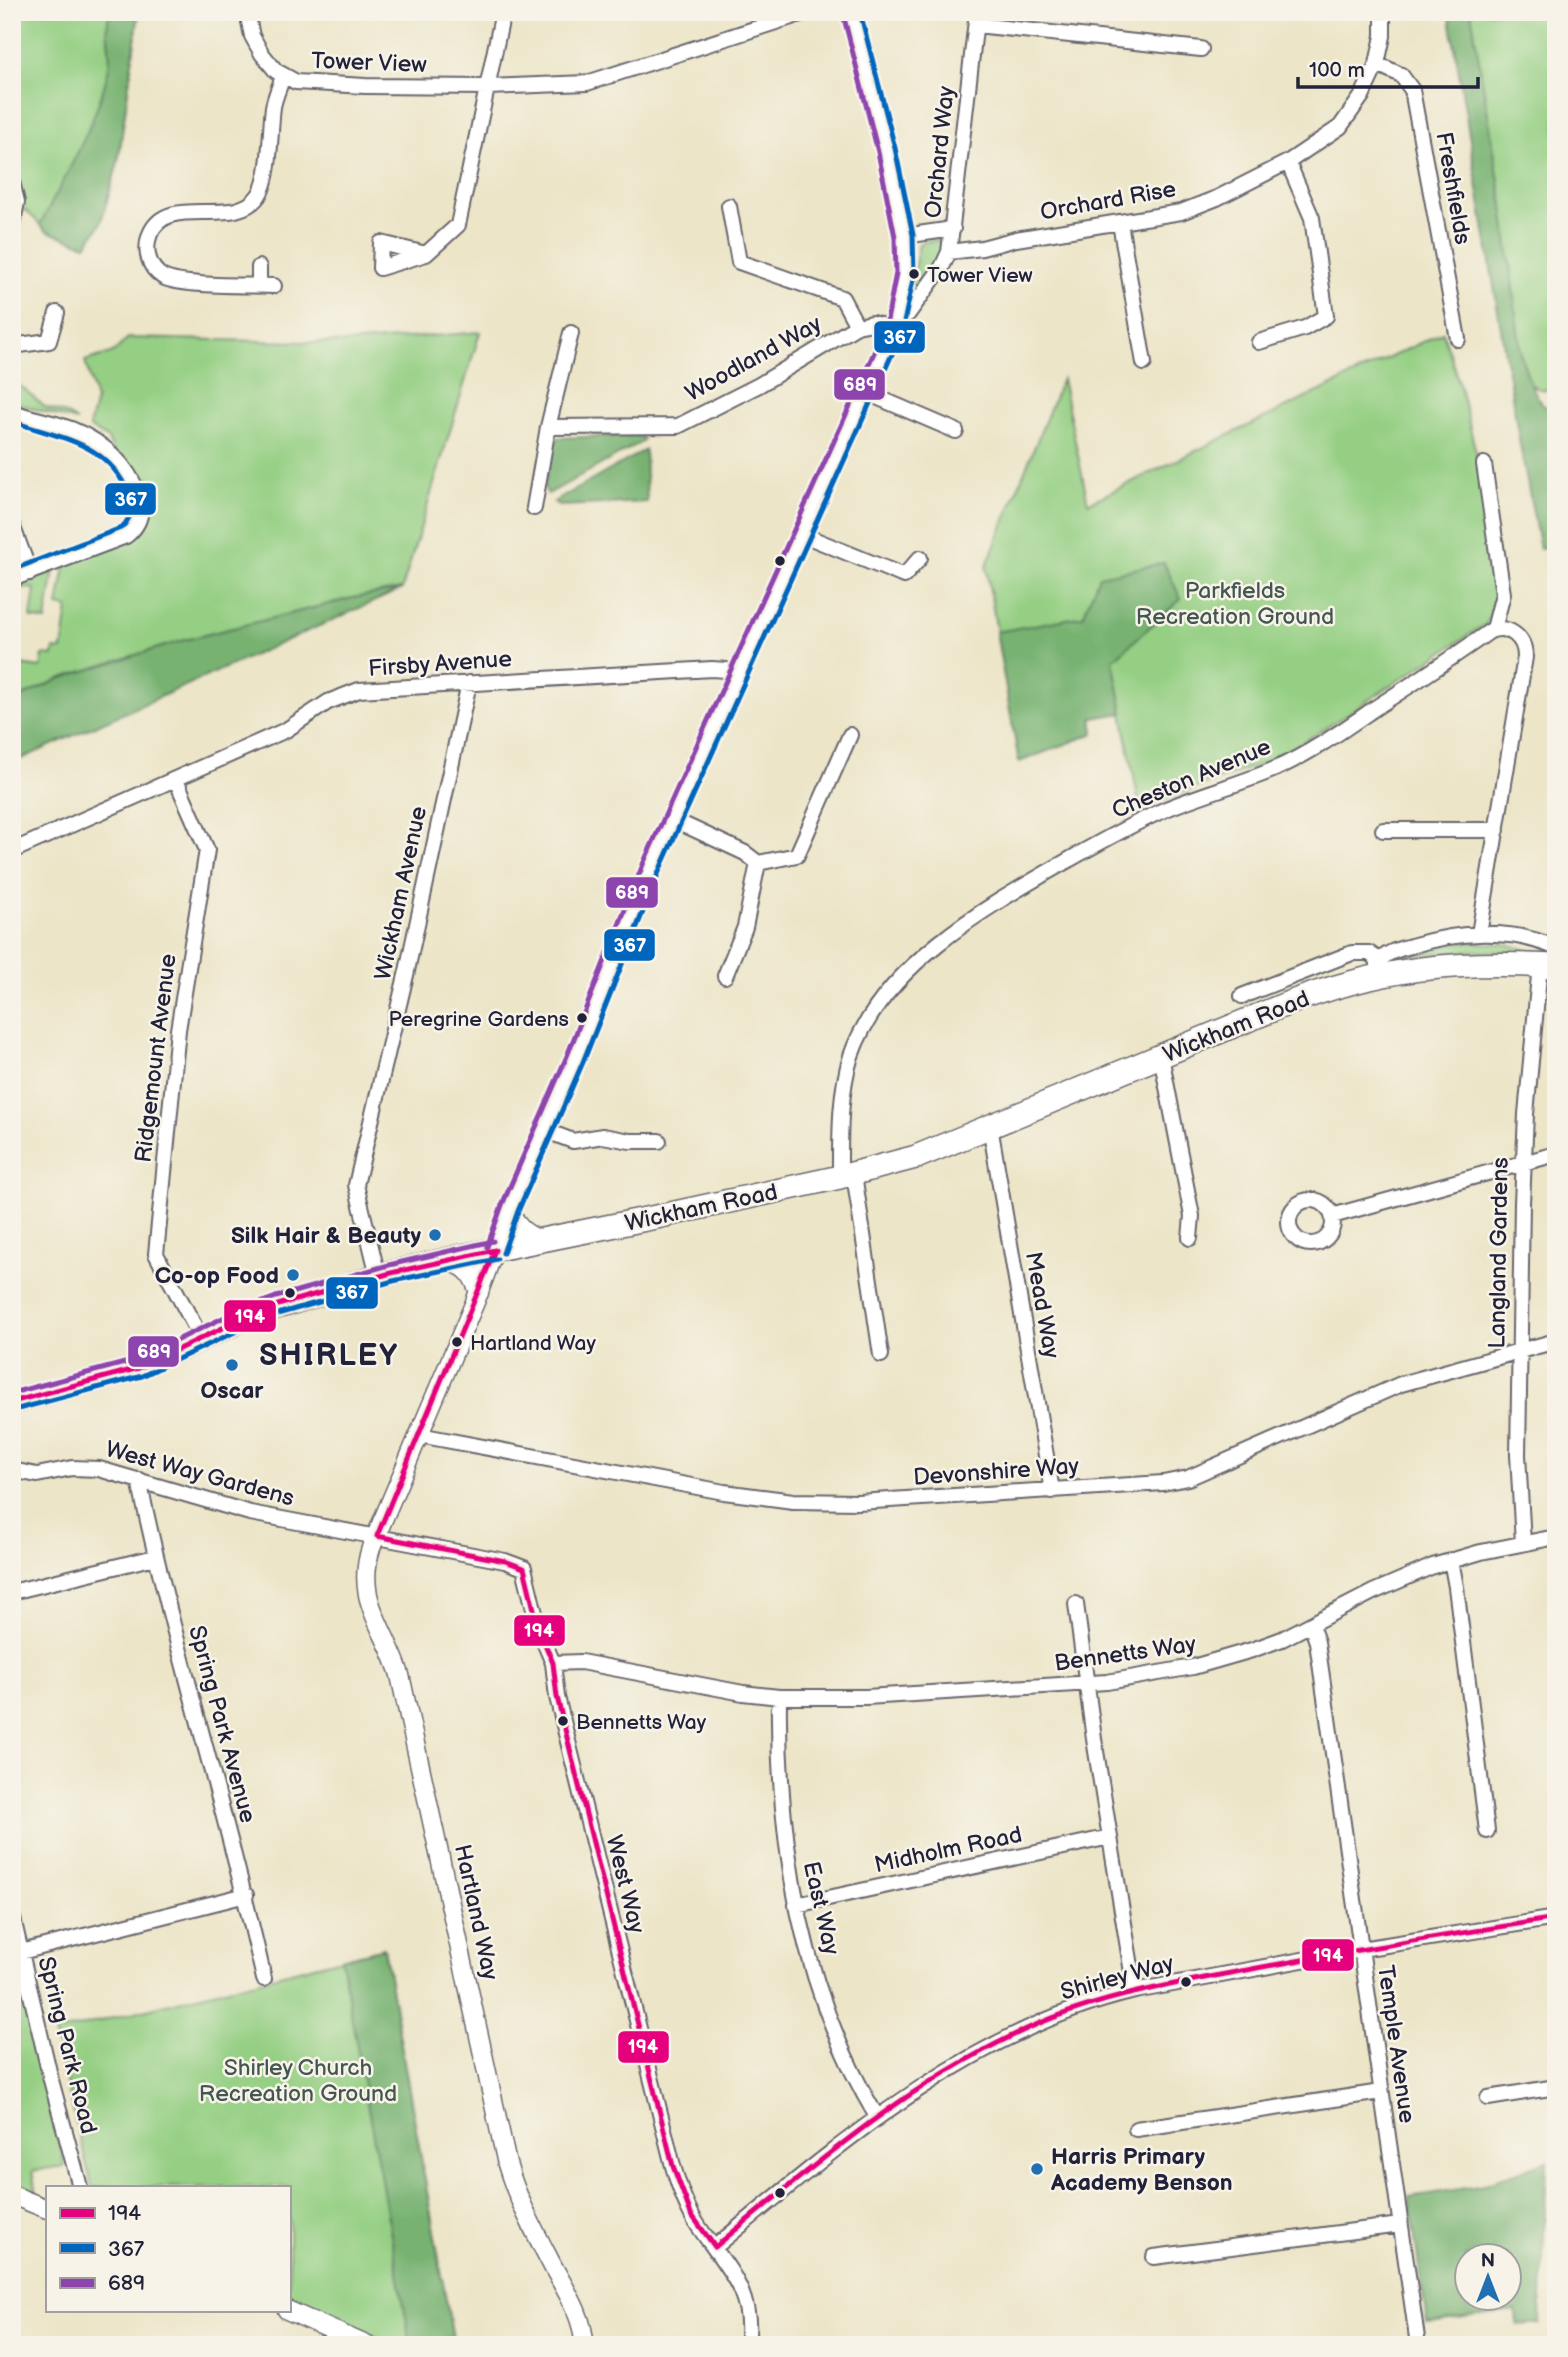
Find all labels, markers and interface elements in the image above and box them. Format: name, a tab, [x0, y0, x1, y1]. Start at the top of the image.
scale bar	[1298, 46, 1479, 90]
street label: Tower View	[311, 47, 428, 79]
text: 100 m	[1309, 58, 1365, 83]
street label: Orchard Way	[919, 84, 961, 220]
street label: Freshfields	[1429, 130, 1477, 247]
street label: Orchard Rise	[1038, 175, 1178, 227]
place label: Tower View	[927, 263, 1033, 288]
marker: Tower View	[907, 267, 921, 281]
street label: Woodland Way	[680, 310, 827, 408]
line badge: 367	[873, 320, 926, 354]
text: 367	[883, 327, 917, 350]
line badge: 689	[833, 368, 886, 401]
text: 689	[843, 374, 877, 397]
line badge: 367	[104, 482, 157, 516]
text: 367	[114, 489, 148, 512]
unlabelled marker	[773, 554, 787, 568]
park label: Parkfields Recreation Ground	[1136, 577, 1334, 631]
street label: Firsby Avenue	[367, 645, 513, 683]
street label: Cheston Avenue	[1108, 733, 1275, 825]
street label: Wickham Avenue	[369, 804, 433, 983]
line badge: 689	[605, 876, 659, 909]
text: 689	[615, 882, 649, 905]
line badge: 367	[603, 928, 656, 962]
text: 367	[613, 935, 647, 958]
street label: Ridgemount Avenue	[129, 952, 183, 1164]
street label: Wickham Road	[1159, 985, 1314, 1069]
place label: Peregrine Gardens	[388, 1007, 569, 1032]
marker: Peregrine Gardens	[575, 1011, 589, 1025]
street label: Langland Gardens	[1483, 1157, 1515, 1349]
street label: Wickham Road	[622, 1178, 780, 1238]
place label: Silk Hair & Beauty	[231, 1222, 421, 1250]
marker: Silk Hair & Beauty	[427, 1227, 443, 1243]
street label: Mead Way	[1019, 1250, 1065, 1361]
place label: Co-op Food	[155, 1262, 279, 1290]
marker: Co-op Food	[285, 1267, 301, 1283]
line badge: 367	[325, 1276, 379, 1310]
text: 367	[335, 1282, 369, 1305]
unlabelled marker	[283, 1286, 297, 1300]
line badge: 194	[223, 1299, 277, 1333]
text: 194	[235, 1306, 265, 1329]
place label: Hartland Way	[470, 1331, 596, 1356]
line badge: 689	[127, 1335, 180, 1368]
marker: Hartland Way	[450, 1335, 464, 1349]
district label: SHIRLEY	[259, 1338, 399, 1374]
text: 689	[137, 1341, 171, 1364]
marker: Oscar	[224, 1357, 240, 1373]
place label: Oscar	[200, 1377, 264, 1405]
street label: West Way Gardens	[102, 1435, 297, 1513]
street label: Devonshire Way	[912, 1452, 1081, 1492]
line badge: 194	[513, 1614, 566, 1647]
text: 194	[524, 1620, 554, 1643]
street label: Spring Park Avenue	[182, 1623, 262, 1826]
street label: Bennetts Way	[1053, 1630, 1198, 1678]
place label: Bennetts Way	[576, 1710, 707, 1735]
marker: Bennetts Way	[556, 1714, 570, 1728]
street label: Midholm Road	[872, 1821, 1025, 1879]
street label: West Way	[599, 1832, 651, 1937]
street label: Hartland Way	[448, 1842, 504, 1983]
street label: East Way	[797, 1859, 845, 1958]
line badge: 194	[1301, 1938, 1355, 1972]
text: 194	[1313, 1945, 1343, 1968]
street label: Shirley Way	[1058, 1949, 1177, 2006]
street label: Spring Park Road	[32, 1954, 103, 2137]
street label: Temple Avenue	[1371, 1963, 1421, 2125]
unlabelled marker	[1179, 1975, 1193, 1989]
line badge: 194	[617, 2030, 670, 2064]
text: 194	[628, 2036, 658, 2059]
park label: Shirley Church Recreation Ground	[199, 2054, 397, 2108]
place label: Harris Primary Academy Benson	[1050, 2143, 1233, 2197]
marker: Harris Primary Academy Benson	[1029, 2161, 1045, 2177]
legend	[46, 2186, 290, 2312]
unlabelled marker	[773, 2186, 787, 2200]
text: 194	[108, 2201, 141, 2226]
text: 367	[108, 2237, 145, 2262]
north arrow	[1452, 2242, 1522, 2312]
text: N	[1481, 2250, 1495, 2273]
text: 689	[108, 2271, 145, 2296]

